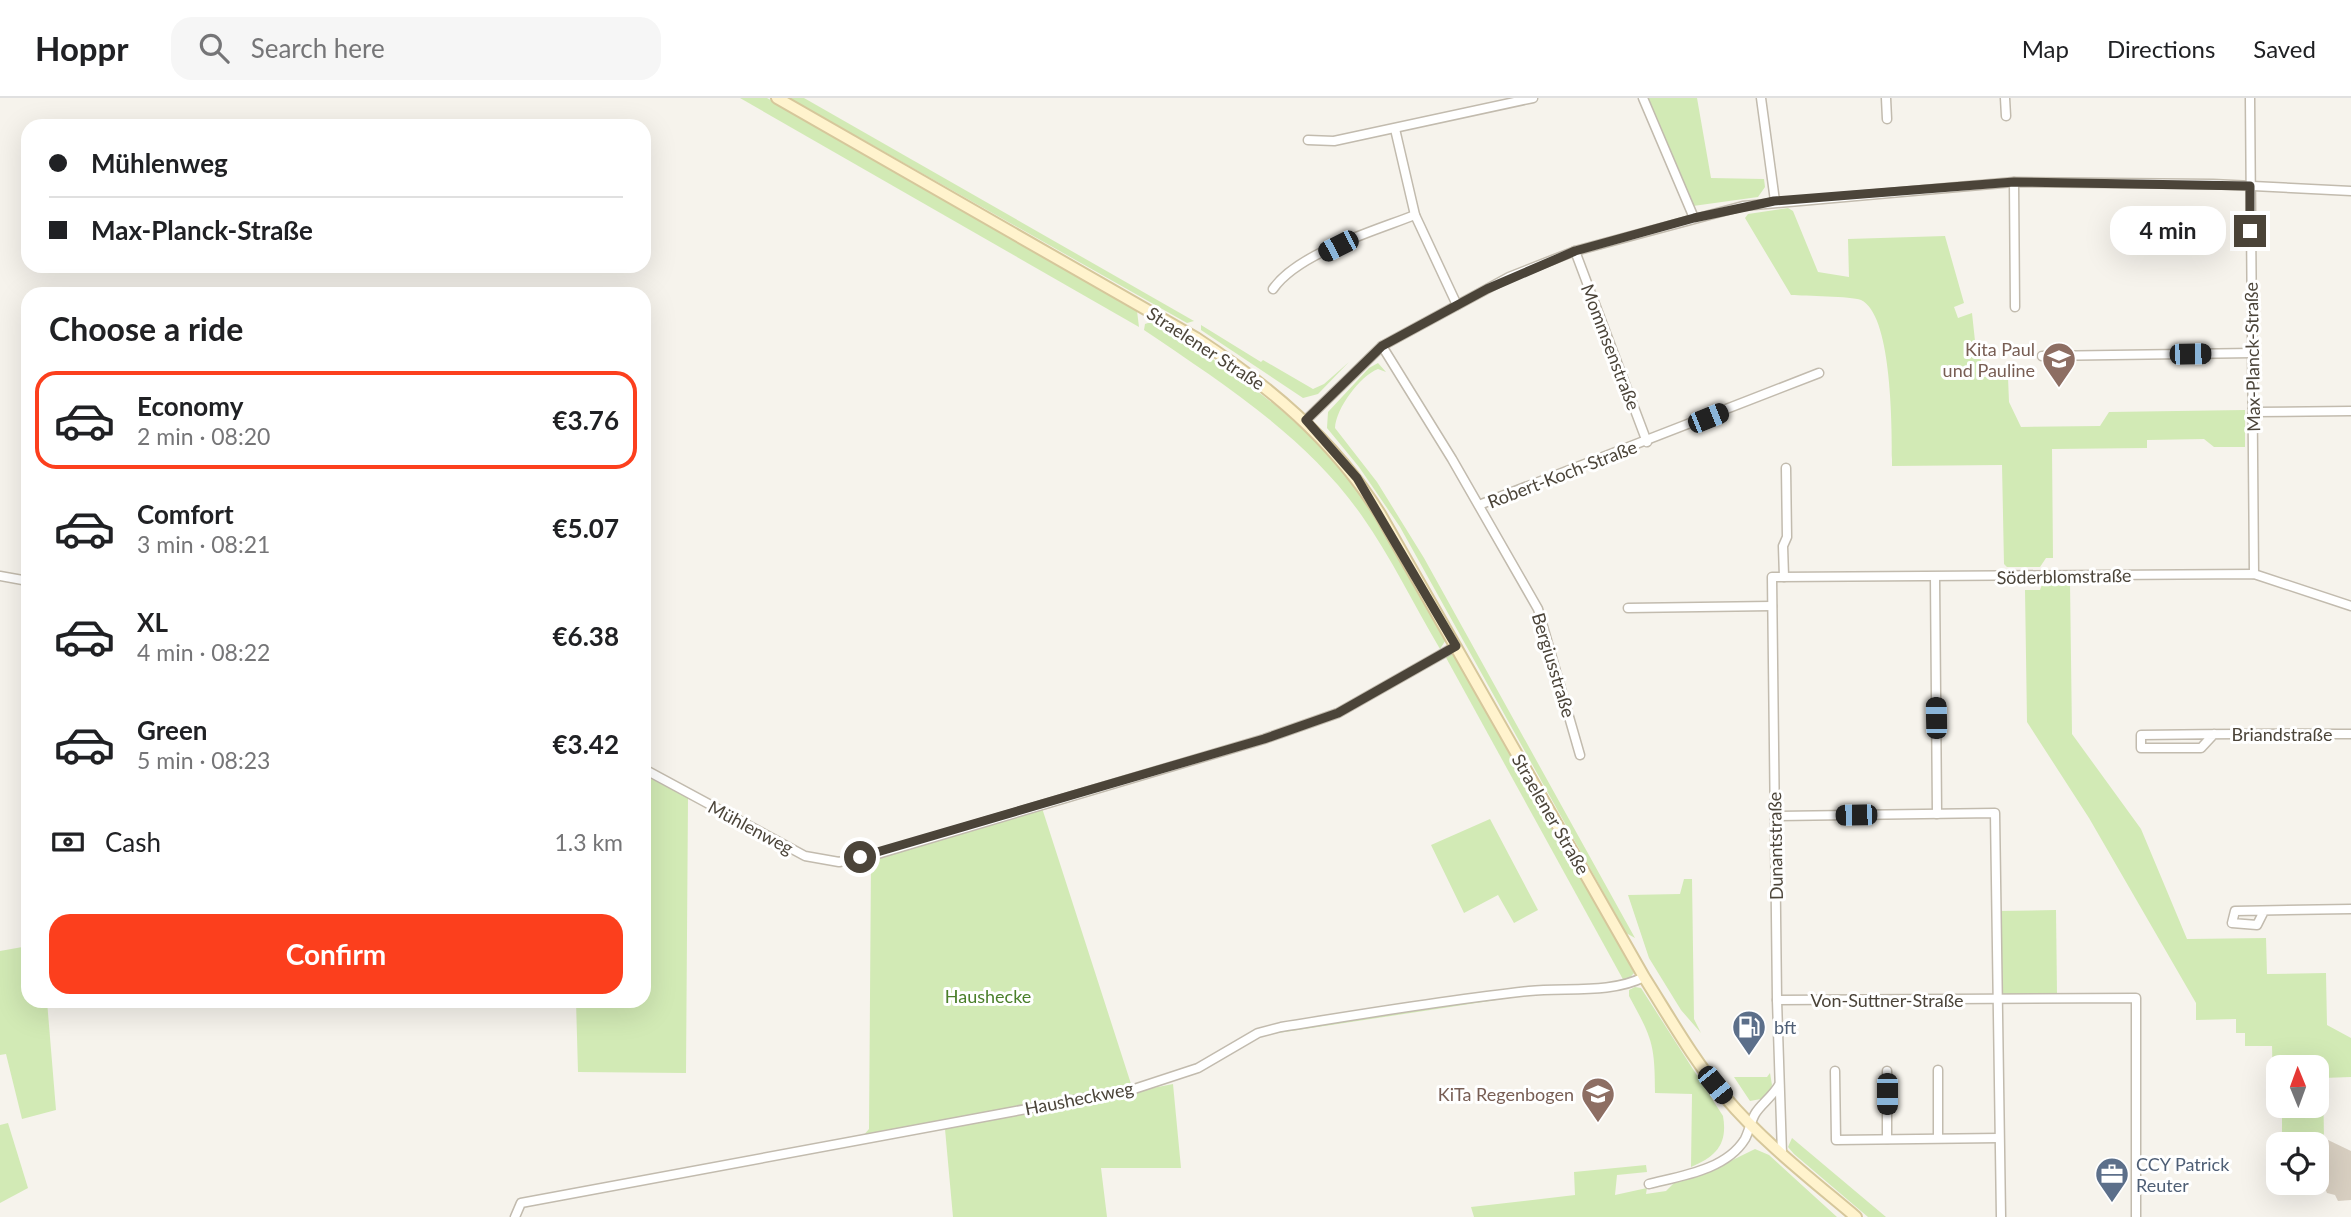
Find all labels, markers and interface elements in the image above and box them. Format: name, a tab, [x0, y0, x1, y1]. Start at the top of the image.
search box	[171, 17, 661, 80]
text: Hoppr	[35, 28, 129, 68]
icon: search	[195, 29, 233, 67]
text: Search here	[251, 32, 385, 64]
text: Map	[2022, 34, 2069, 63]
text: Directions	[2107, 34, 2215, 63]
text: Saved	[2253, 34, 2316, 63]
text: Mühlenweg	[91, 147, 228, 179]
callout: 4 min	[2110, 206, 2226, 256]
text: Max-Planck-Straße	[91, 214, 313, 246]
route end	[2234, 215, 2266, 247]
text: 4 min	[2139, 216, 2197, 244]
car	[1315, 227, 1362, 265]
street label: Mommsenstraße	[1577, 281, 1645, 413]
street label: Max-Planck-Straße	[2240, 282, 2264, 432]
street label: Straelener Straße	[1143, 302, 1269, 394]
text: Choose a ride	[49, 309, 243, 348]
place label: Kita Paul und Pauline	[1943, 338, 2035, 381]
school or university icon: Kita Paul und Pauline	[2040, 340, 2078, 389]
car	[2169, 343, 2212, 365]
icon: car	[53, 389, 116, 452]
text: Economy	[137, 390, 243, 422]
car	[1685, 400, 1732, 436]
text: €3.76	[553, 404, 619, 436]
text: 2 min · 08:20	[137, 422, 270, 450]
street label: Robert-Koch-Straße	[1484, 435, 1640, 513]
icon: car	[53, 497, 116, 560]
text: Comfort	[137, 498, 234, 530]
text: €5.07	[553, 512, 619, 544]
text: 3 min · 08:21	[137, 530, 270, 558]
street label: Söderblomstraße	[1996, 564, 2132, 588]
icon: car	[53, 605, 116, 668]
text: XL	[137, 606, 168, 638]
street label: Bergiusstraße	[1528, 610, 1580, 720]
text: €6.38	[553, 620, 619, 652]
text: 4 min · 08:22	[137, 638, 270, 666]
car	[1926, 697, 1947, 739]
icon: car	[53, 713, 116, 776]
text: Green	[137, 714, 207, 746]
street label: Briandstraße	[2232, 723, 2332, 745]
text: €3.42	[553, 728, 619, 760]
text: 5 min · 08:23	[137, 746, 270, 774]
street label: Straelener Straße	[1508, 750, 1594, 878]
street label: Dunantstraße	[1763, 792, 1787, 900]
street label: Mühlenweg	[705, 795, 797, 859]
car	[1835, 804, 1878, 826]
icon: cash	[49, 823, 87, 861]
text: Cash	[105, 826, 161, 858]
text: 1.3 km	[554, 828, 623, 856]
route start	[844, 841, 876, 873]
button: Confirm	[49, 914, 623, 994]
park label: Haushecke	[945, 985, 1031, 1007]
street label: Von-Suttner-Straße	[1810, 989, 1964, 1011]
fuel station icon: bft	[1730, 1008, 1768, 1057]
place label: bft	[1774, 1016, 1797, 1038]
north arrow	[2266, 1055, 2329, 1118]
map controls	[2266, 1055, 2329, 1195]
car	[1694, 1062, 1737, 1108]
car	[1877, 1073, 1898, 1115]
school or university icon: KiTa Regenbogen	[1579, 1075, 1617, 1124]
street label: Hausheckweg	[1023, 1077, 1135, 1119]
place label: KiTa Regenbogen	[1438, 1083, 1574, 1105]
button: locate	[2266, 1132, 2329, 1195]
place label: CCY Patrick Reuter	[2136, 1153, 2230, 1196]
office icon: CCY Patrick Reuter	[2093, 1155, 2131, 1204]

